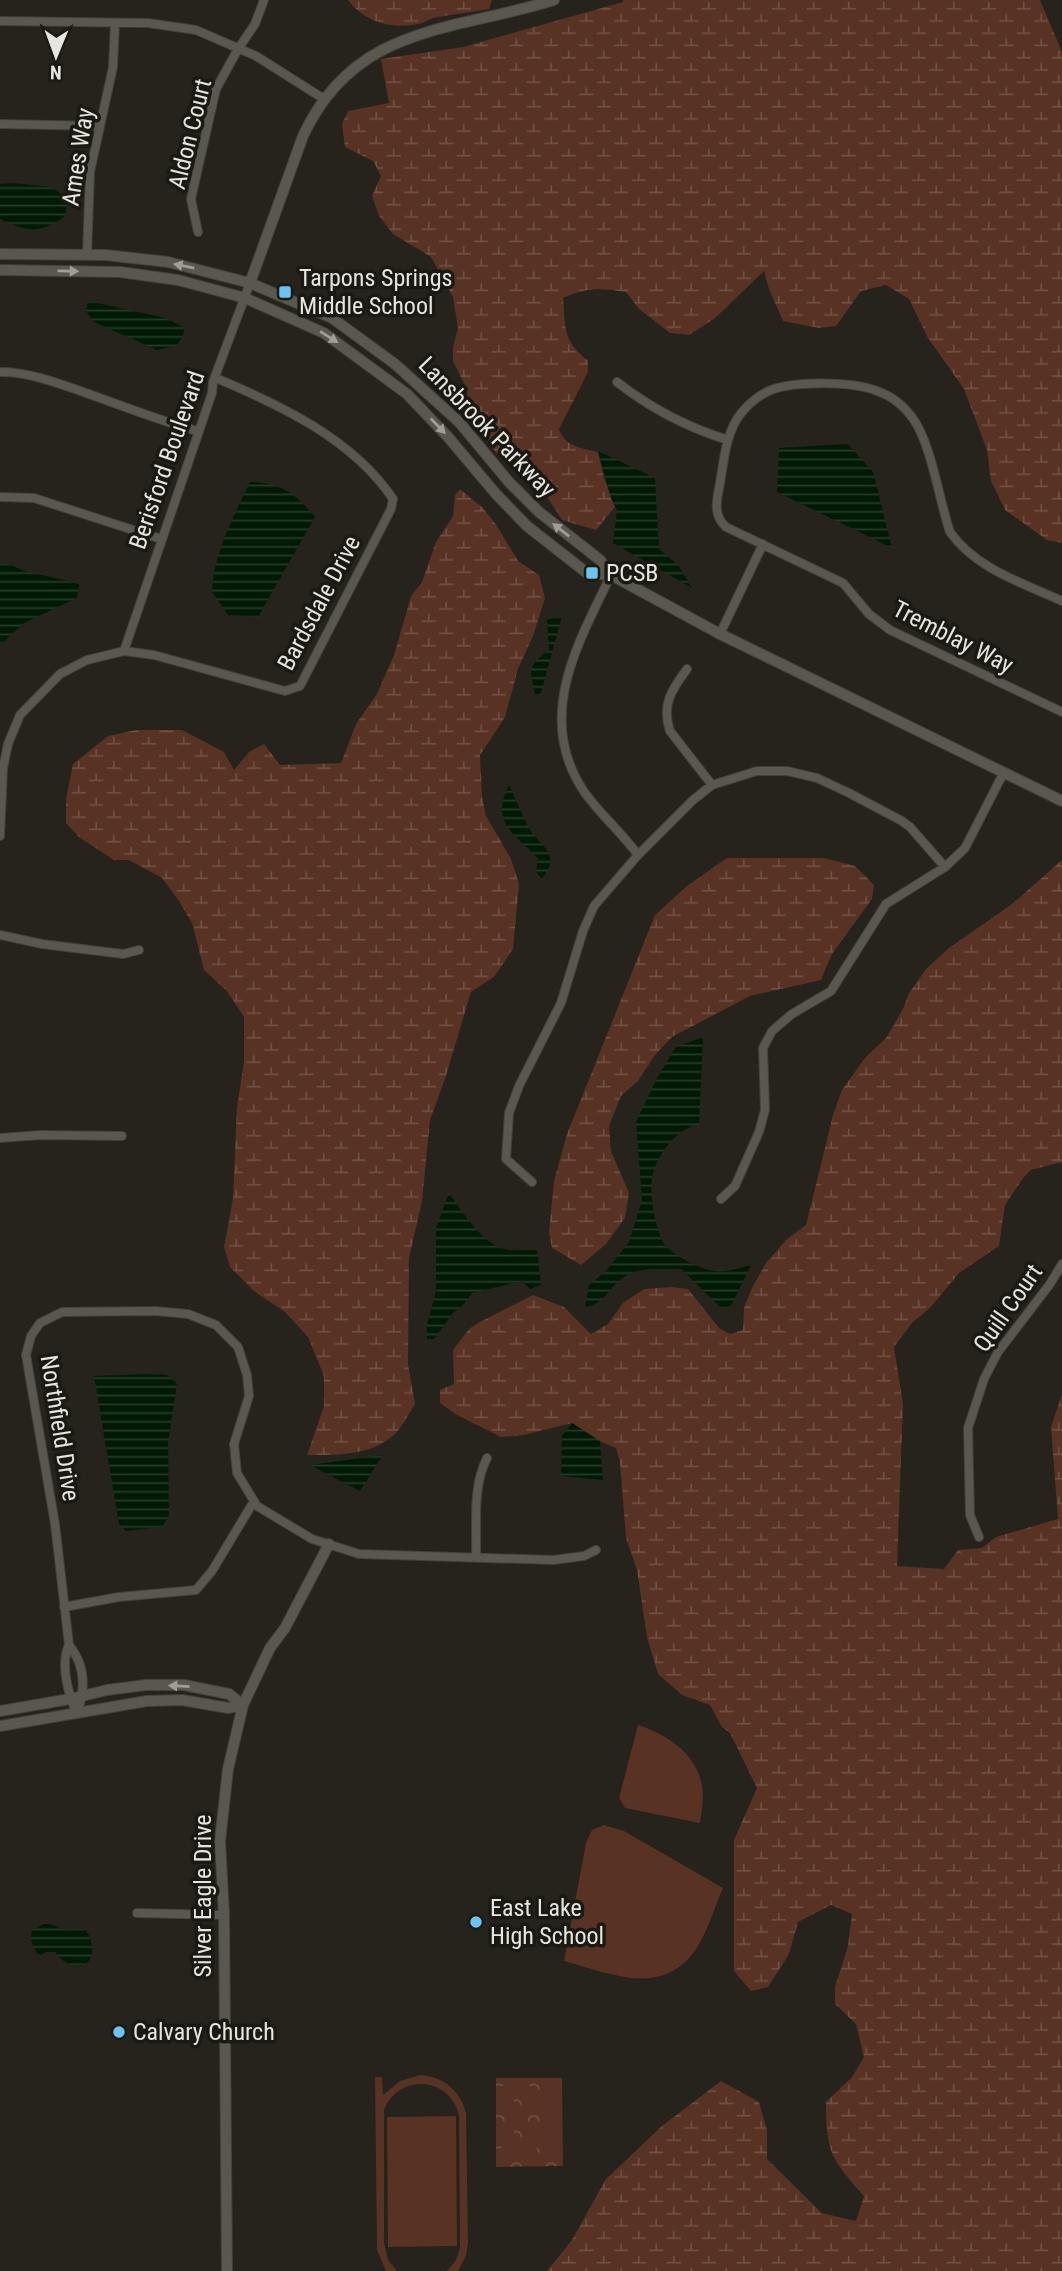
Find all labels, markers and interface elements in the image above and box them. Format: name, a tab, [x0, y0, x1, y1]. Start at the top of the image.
north arrow	[21, 21, 91, 91]
text: N	[50, 61, 62, 84]
street label: Aldon Court	[163, 76, 217, 192]
street label: Ames Way	[56, 106, 100, 208]
one-way arrow	[173, 260, 195, 271]
place label: Tarpons Springs Middle School	[299, 264, 452, 320]
one-way arrow	[57, 265, 79, 276]
marker: Tarpons Springs Middle School	[277, 284, 293, 300]
one-way arrow	[319, 330, 338, 343]
street label: Lansbrook Parkway	[413, 351, 561, 503]
street label: Berisford Boulevard	[123, 367, 211, 553]
one-way arrow	[430, 418, 447, 435]
one-way arrow	[553, 522, 571, 537]
street label: Bardsdale Drive	[272, 531, 366, 675]
place label: PCSB	[606, 559, 658, 587]
marker: PCSB	[584, 565, 600, 581]
street label: Tremblay Way	[888, 595, 1018, 679]
street label: Quill Court	[968, 1259, 1048, 1357]
street label: Northfield Drive	[35, 1353, 85, 1503]
one-way arrow	[168, 1680, 190, 1691]
street label: Silver Eagle Drive	[189, 1814, 217, 1978]
place label: East Lake High School	[490, 1894, 604, 1950]
marker: East Lake High School	[468, 1914, 484, 1930]
place label: Calvary Church	[133, 2018, 275, 2046]
marker: Calvary Church	[111, 2024, 127, 2040]

